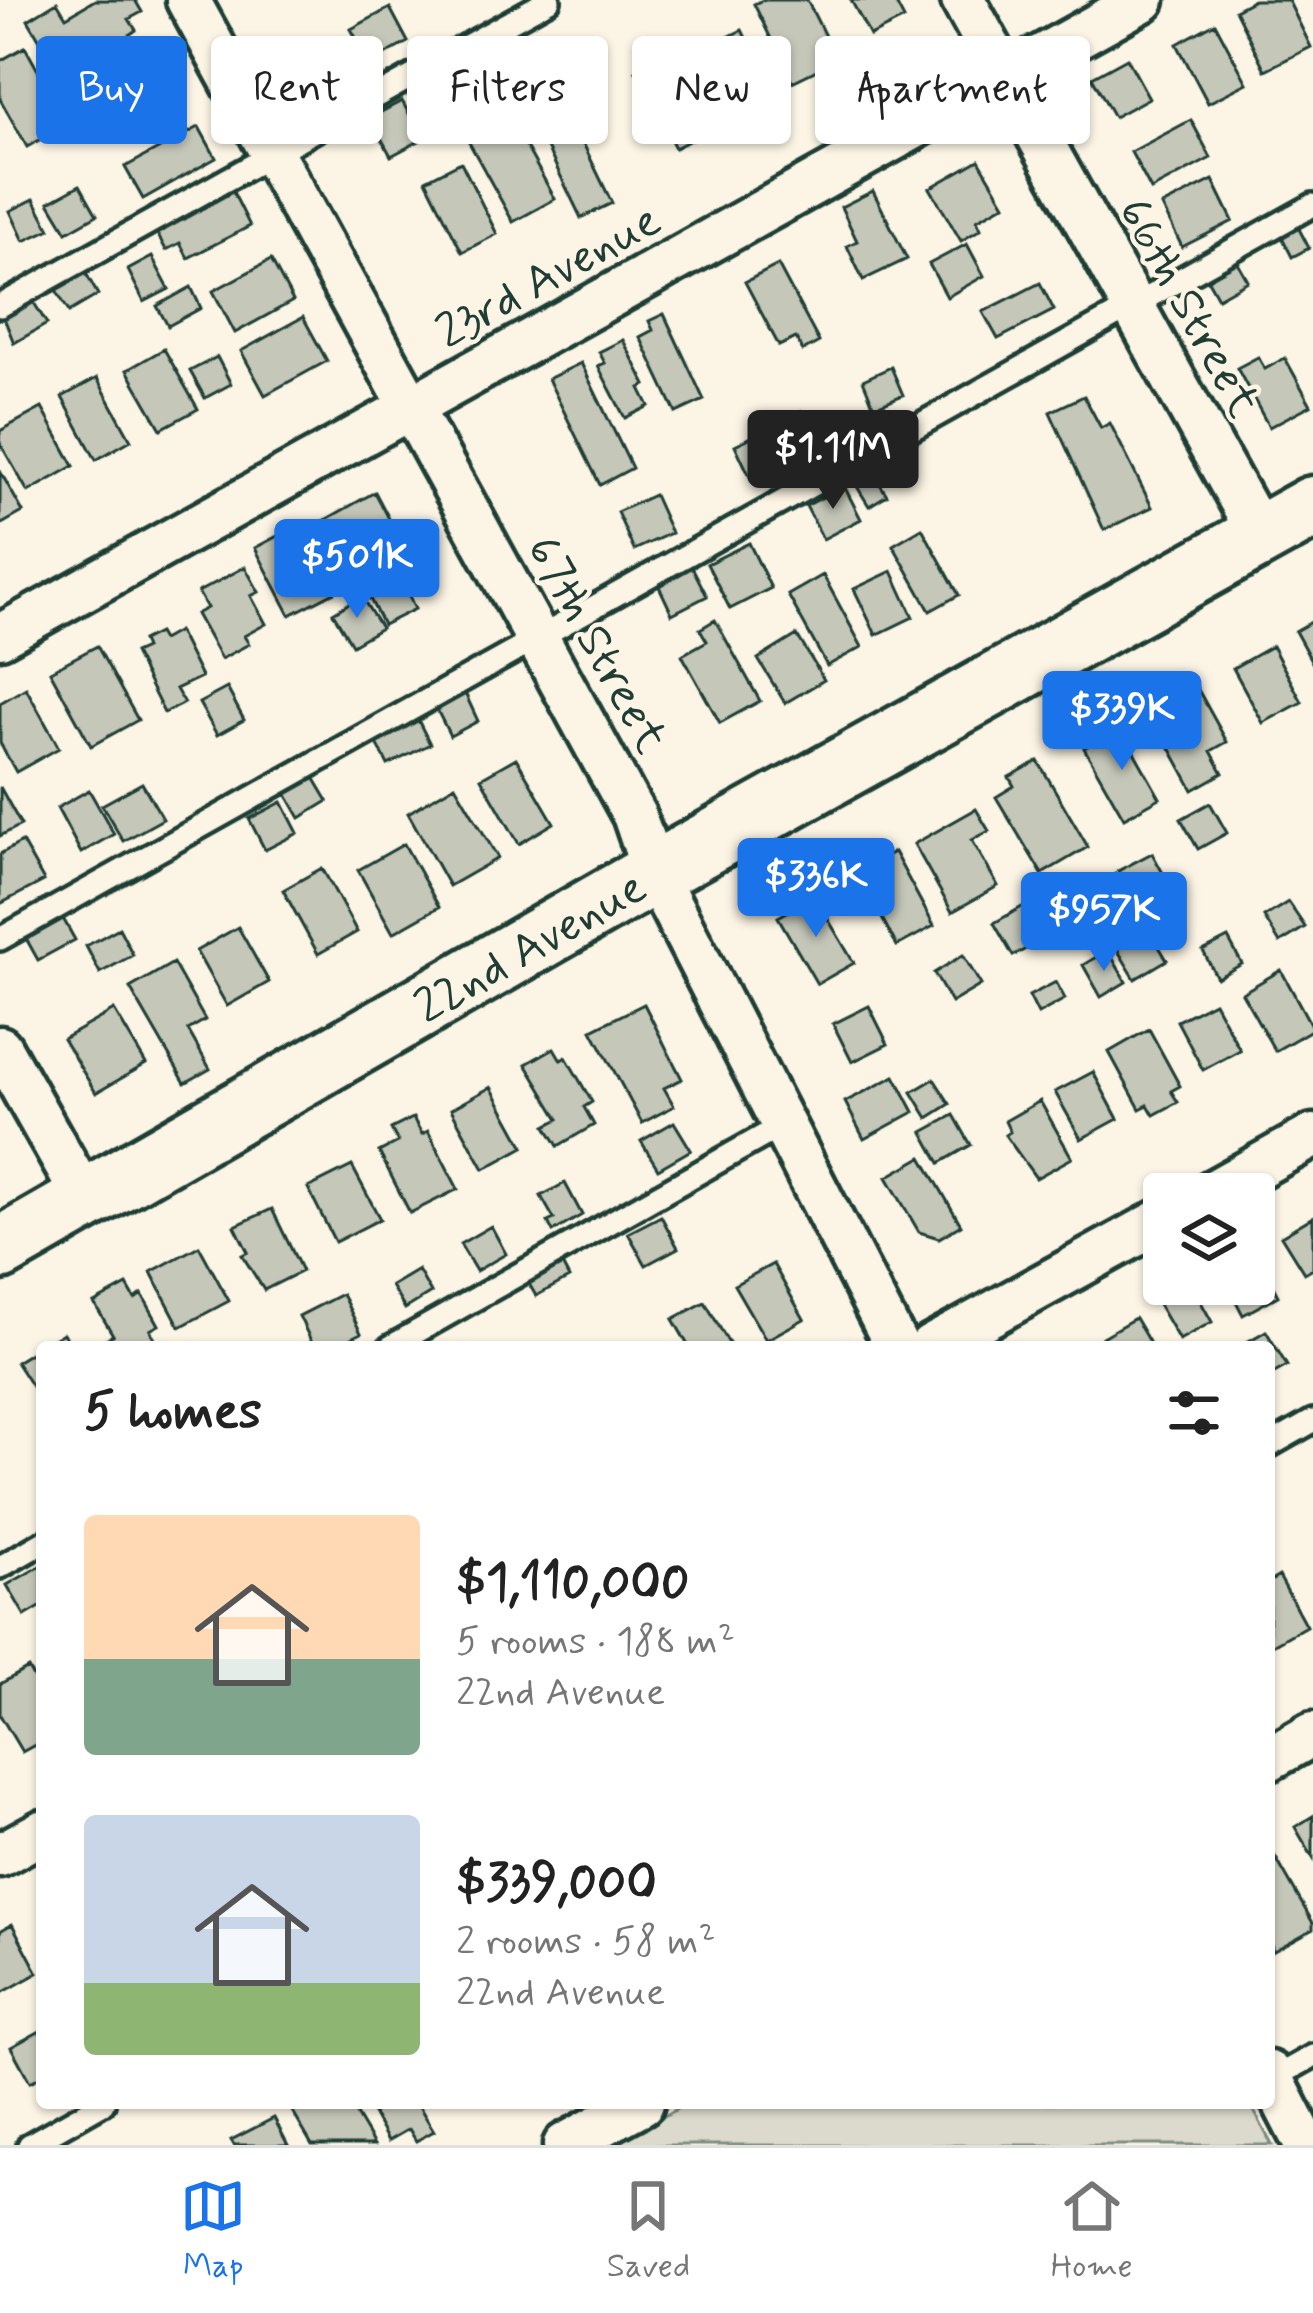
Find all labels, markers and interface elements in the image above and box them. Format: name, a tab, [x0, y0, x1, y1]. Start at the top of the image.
chip: Buy	[36, 36, 187, 144]
chip: Rent	[211, 36, 383, 144]
chip: Filters	[407, 36, 608, 144]
chip: New	[632, 36, 791, 144]
chip: Apartment	[815, 36, 1090, 144]
street label: 66th Street	[1102, 187, 1274, 429]
street label: 23rd Avenue	[425, 189, 672, 365]
pin: $1.11M	[735, 410, 931, 512]
text: $1.11M	[775, 423, 891, 474]
pin: $501K	[273, 519, 441, 621]
street label: 67th Street	[510, 525, 682, 765]
text: $501K	[301, 532, 413, 583]
pin: $339K	[1038, 671, 1206, 773]
text: $339K	[1069, 684, 1175, 735]
pin: $336K	[732, 838, 900, 940]
text: $336K	[765, 851, 867, 902]
street label: 22nd Avenue	[403, 856, 658, 1040]
pin: $957K	[1020, 872, 1188, 974]
text: $957K	[1048, 885, 1160, 936]
map controls	[1143, 1173, 1275, 1305]
button: layers	[1143, 1173, 1275, 1305]
text: 5 homes	[84, 1380, 262, 1446]
icon: filters	[1161, 1380, 1227, 1446]
text: $1,110,000	[456, 1551, 689, 1617]
icon: home	[180, 1563, 324, 1707]
text: 5 rooms · 188 m²	[456, 1617, 735, 1668]
text: 22nd Avenue	[456, 1668, 665, 1719]
text: $339,000	[456, 1851, 657, 1917]
icon: home	[180, 1863, 324, 2007]
text: 2 rooms · 58 m²	[456, 1917, 716, 1968]
text: 22nd Avenue	[456, 1968, 665, 2019]
tab: Map	[180, 2173, 246, 2289]
tab: Saved	[607, 2173, 690, 2289]
tab: Home	[1051, 2173, 1133, 2289]

